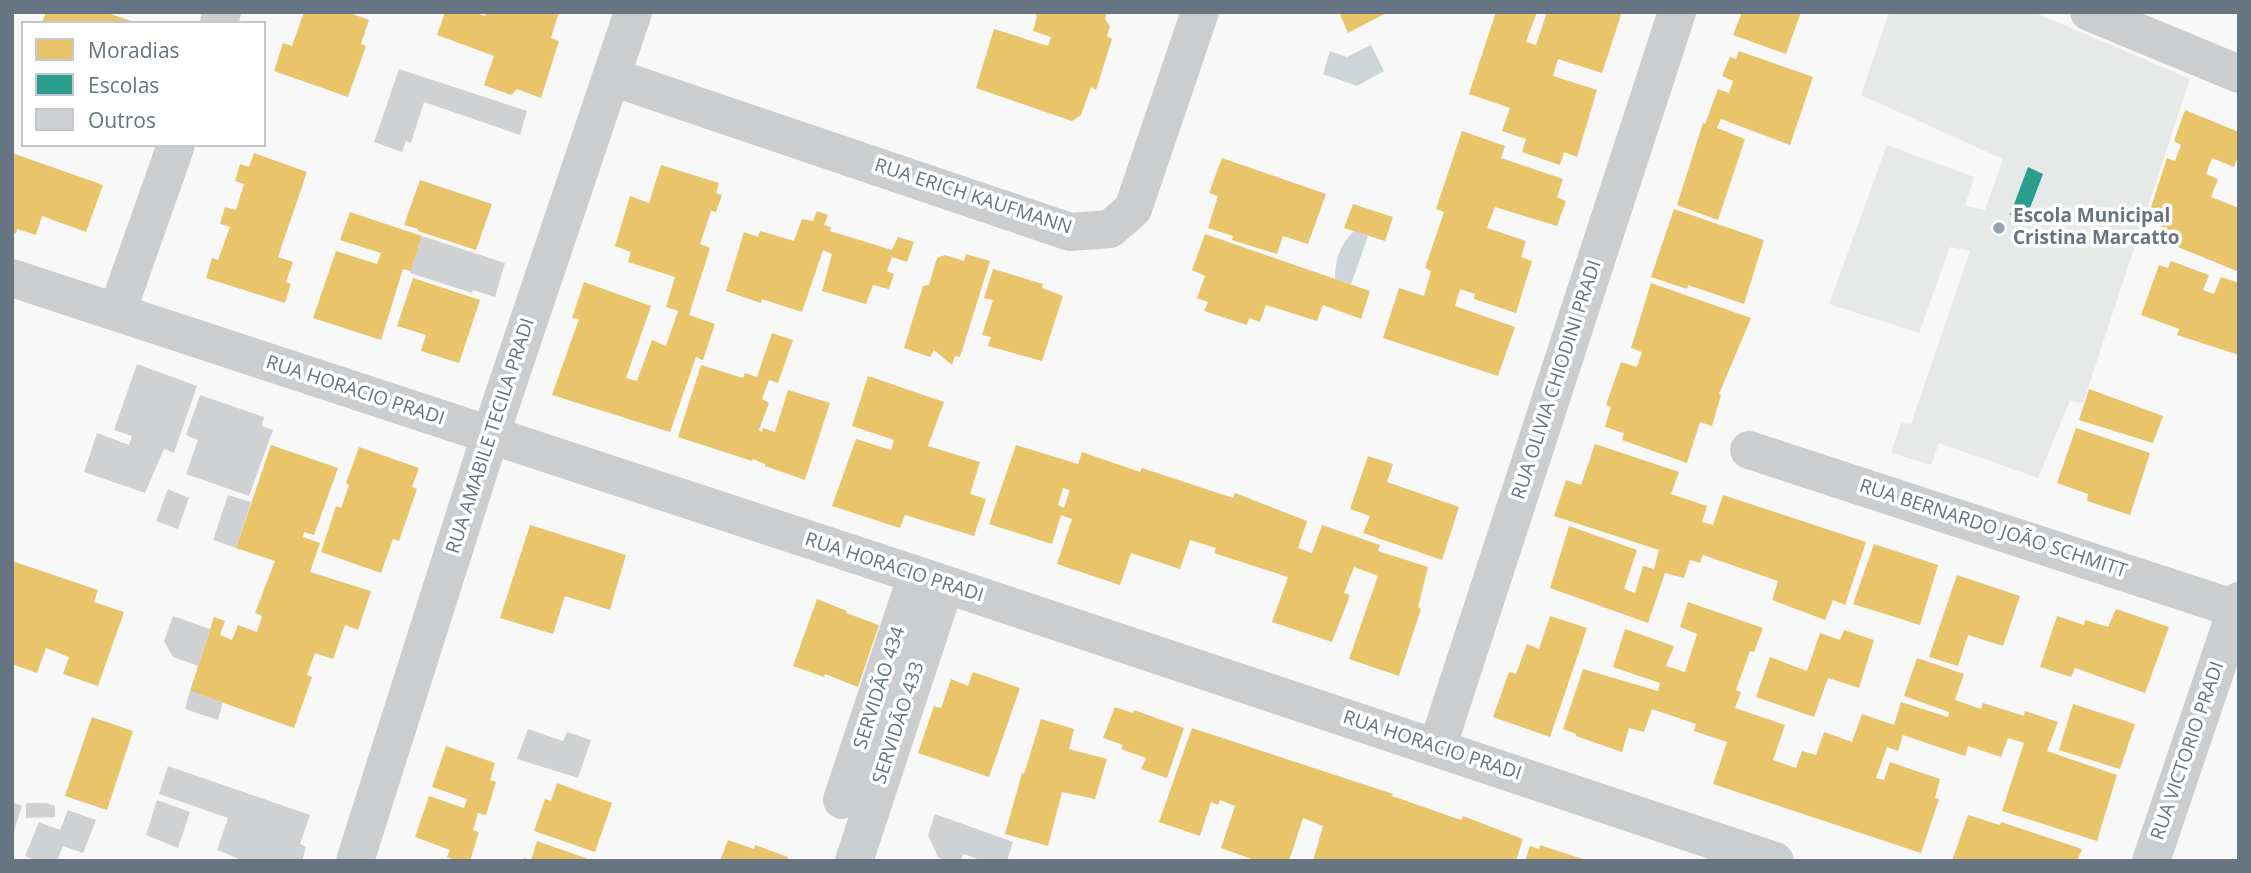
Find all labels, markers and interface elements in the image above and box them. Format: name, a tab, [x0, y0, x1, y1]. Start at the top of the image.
legend	[21, 21, 266, 147]
text: Moradias	[88, 36, 180, 64]
text: Escolas	[88, 71, 159, 99]
text: Outros	[88, 106, 156, 134]
street label: RUA ERICH KAUFMANN	[871, 154, 1075, 240]
place label: Escola Municipal Cristina Marcatto	[2013, 206, 2179, 250]
marker: Escola Municipal Cristina Marcatto	[1991, 220, 2007, 236]
street label: RUA OLIVIA CHIODINI PRADI	[1508, 258, 1606, 502]
street label: RUA AMABILE TECILA PRADI	[442, 315, 540, 557]
street label: RUA HORACIO PRADI	[263, 351, 447, 431]
street label: RUA BERNARDO JOÃO SCHMITT	[1856, 475, 2130, 583]
street label: RUA HORACIO PRADI	[802, 528, 986, 608]
street label: SERVIDÃO 434	[849, 624, 911, 752]
street label: SERVIDÃO 433	[868, 659, 930, 787]
street label: RUA VICTORIO PRADI	[2147, 659, 2229, 843]
street label: RUA HORACIO PRADI	[1340, 706, 1524, 786]

